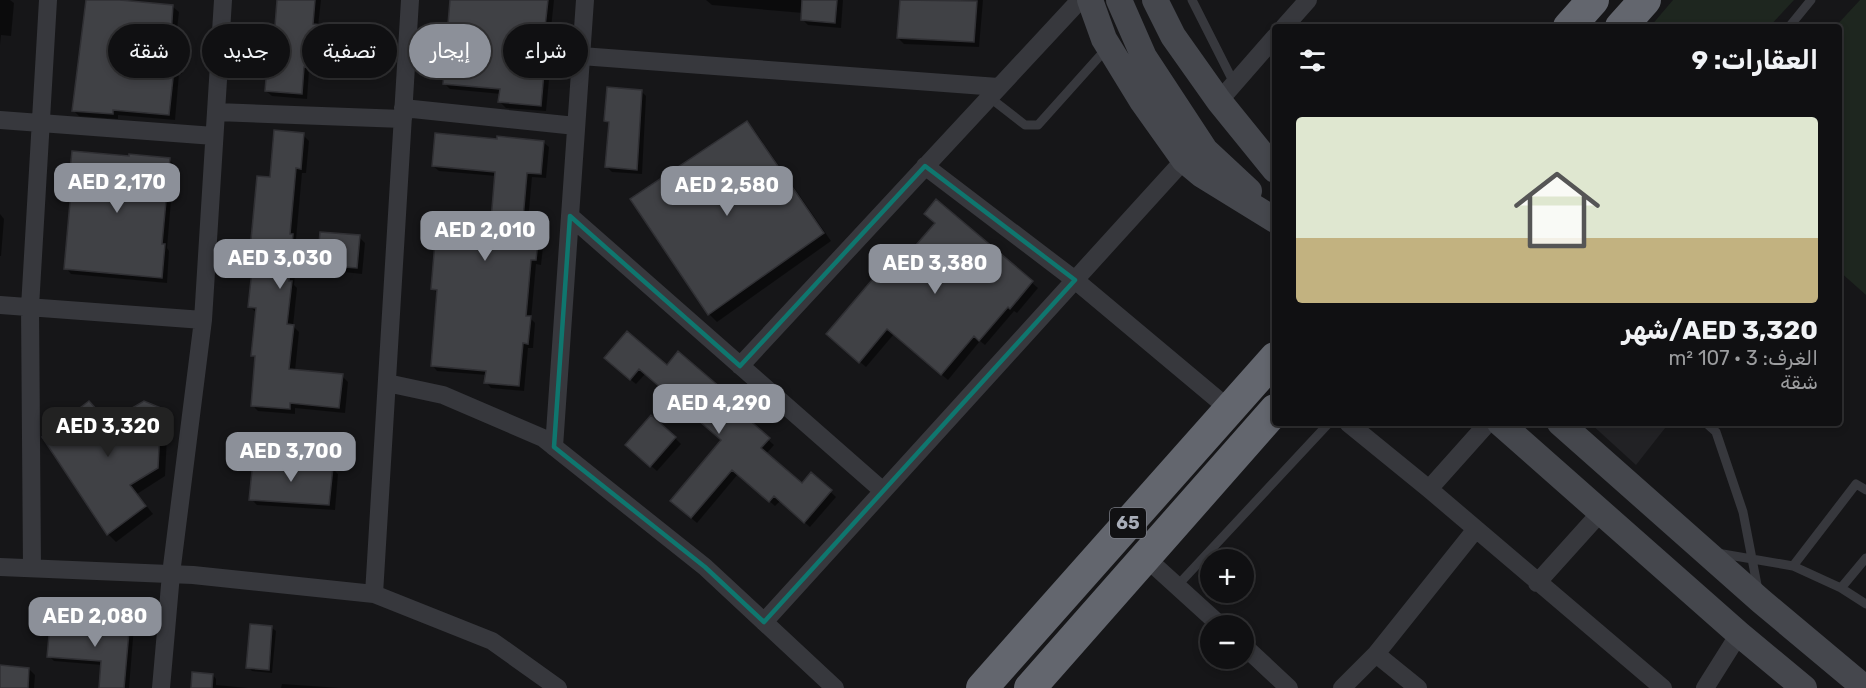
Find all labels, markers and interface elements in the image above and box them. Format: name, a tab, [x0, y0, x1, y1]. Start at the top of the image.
chip: شقة	[108, 24, 190, 78]
chip: جديد	[202, 24, 290, 78]
chip: تصفية	[302, 24, 397, 78]
chip: إيجار	[409, 24, 491, 78]
chip: شراء	[503, 24, 588, 78]
icon: filters	[1296, 44, 1329, 77]
text: العقارات: 9	[1692, 45, 1818, 76]
icon: home	[1503, 156, 1611, 264]
pin: AED 2,170	[48, 163, 186, 214]
pin: AED 2,580	[658, 166, 796, 217]
text: AED 2,170	[68, 170, 166, 194]
text: AED 2,580	[675, 173, 779, 197]
pin: AED 2,010	[416, 211, 554, 262]
text: AED 2,010	[434, 218, 536, 242]
pin: AED 3,030	[211, 239, 349, 290]
pin: AED 3,380	[866, 244, 1004, 295]
text: AED 3,030	[228, 246, 332, 270]
text: AED 3,380	[883, 251, 987, 275]
text: AED 3,320/شهر	[1622, 315, 1818, 346]
text: الغرف: 3 · 107 m²	[1668, 346, 1818, 370]
text: شقة	[1780, 370, 1818, 394]
pin: AED 4,290	[650, 384, 788, 435]
text: AED 4,290	[667, 391, 771, 415]
pin: AED 3,320	[39, 407, 177, 458]
text: AED 3,320	[56, 414, 160, 438]
pin: AED 3,700	[222, 432, 360, 483]
text: AED 3,700	[240, 439, 342, 463]
road number: 65	[1110, 508, 1146, 538]
map controls	[1200, 549, 1254, 669]
button: +	[1200, 549, 1254, 603]
pin: AED 2,080	[26, 597, 164, 648]
text: AED 2,080	[43, 604, 147, 628]
button: −	[1200, 615, 1254, 669]

